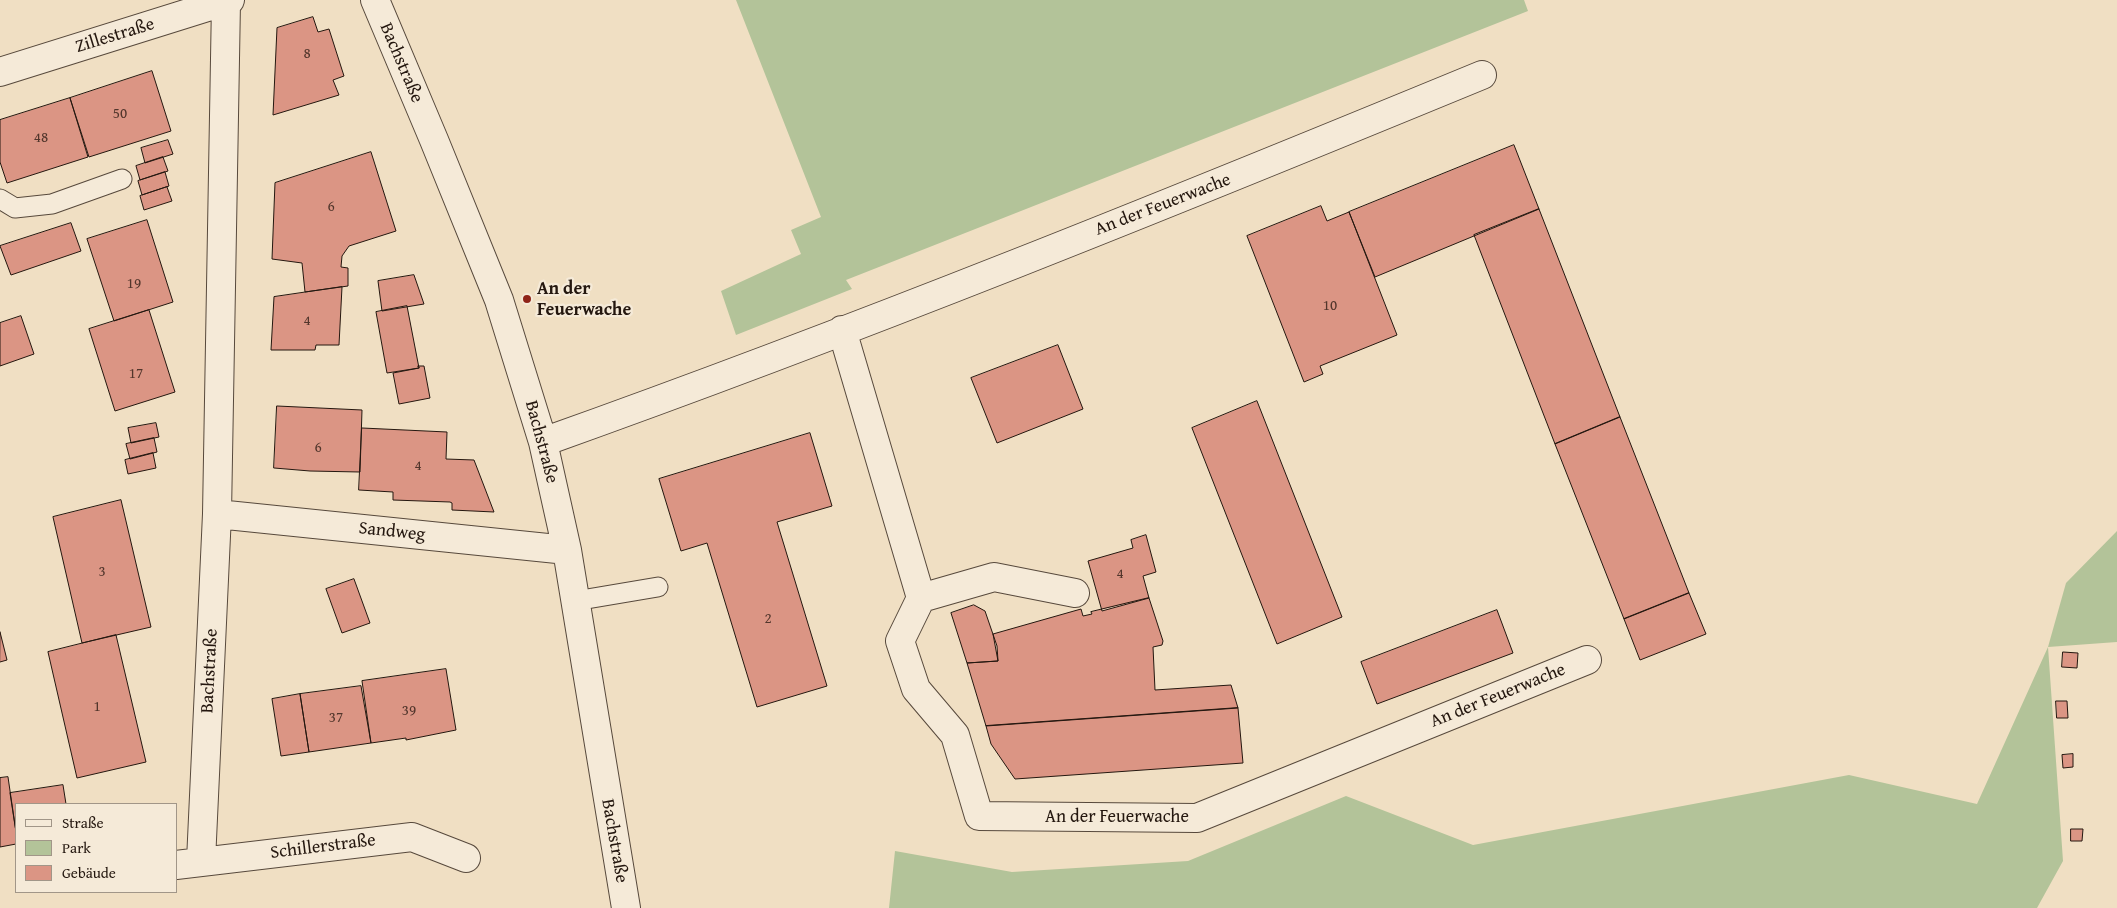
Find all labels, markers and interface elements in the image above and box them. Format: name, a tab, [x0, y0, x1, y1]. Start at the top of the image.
street label: Zillestraße	[73, 14, 157, 58]
street label: Bachstraße	[374, 20, 428, 106]
house number: 8	[303, 45, 311, 63]
house number: 50	[113, 105, 127, 123]
house number: 48	[34, 129, 48, 147]
street label: An der Feuerwache	[1092, 169, 1234, 241]
house number: 6	[327, 198, 335, 216]
house number: 19	[127, 275, 141, 293]
place label: An der Feuerwache	[537, 278, 631, 320]
marker: An der Feuerwache	[521, 293, 533, 305]
house number: 10	[1323, 297, 1337, 315]
house number: 4	[303, 312, 311, 330]
house number: 17	[129, 365, 143, 383]
street label: Bachstraße	[520, 398, 562, 486]
house number: 6	[314, 439, 322, 457]
house number: 4	[414, 457, 422, 475]
street label: Sandweg	[358, 518, 426, 546]
house number: 3	[98, 563, 106, 581]
house number: 4	[1116, 565, 1124, 583]
house number: 2	[764, 610, 772, 628]
street label: Bachstraße	[197, 628, 223, 714]
street label: An der Feuerwache	[1427, 659, 1569, 733]
house number: 1	[93, 698, 101, 716]
house number: 39	[402, 702, 416, 720]
house number: 37	[329, 709, 343, 727]
street label: Bachstraße	[596, 797, 632, 885]
legend	[15, 803, 178, 893]
street label: An der Feuerwache	[1045, 806, 1189, 828]
text: Straße	[62, 812, 104, 833]
street label: Schillerstraße	[269, 830, 377, 864]
text: Park	[62, 837, 91, 858]
text: Gebäude	[62, 862, 116, 883]

